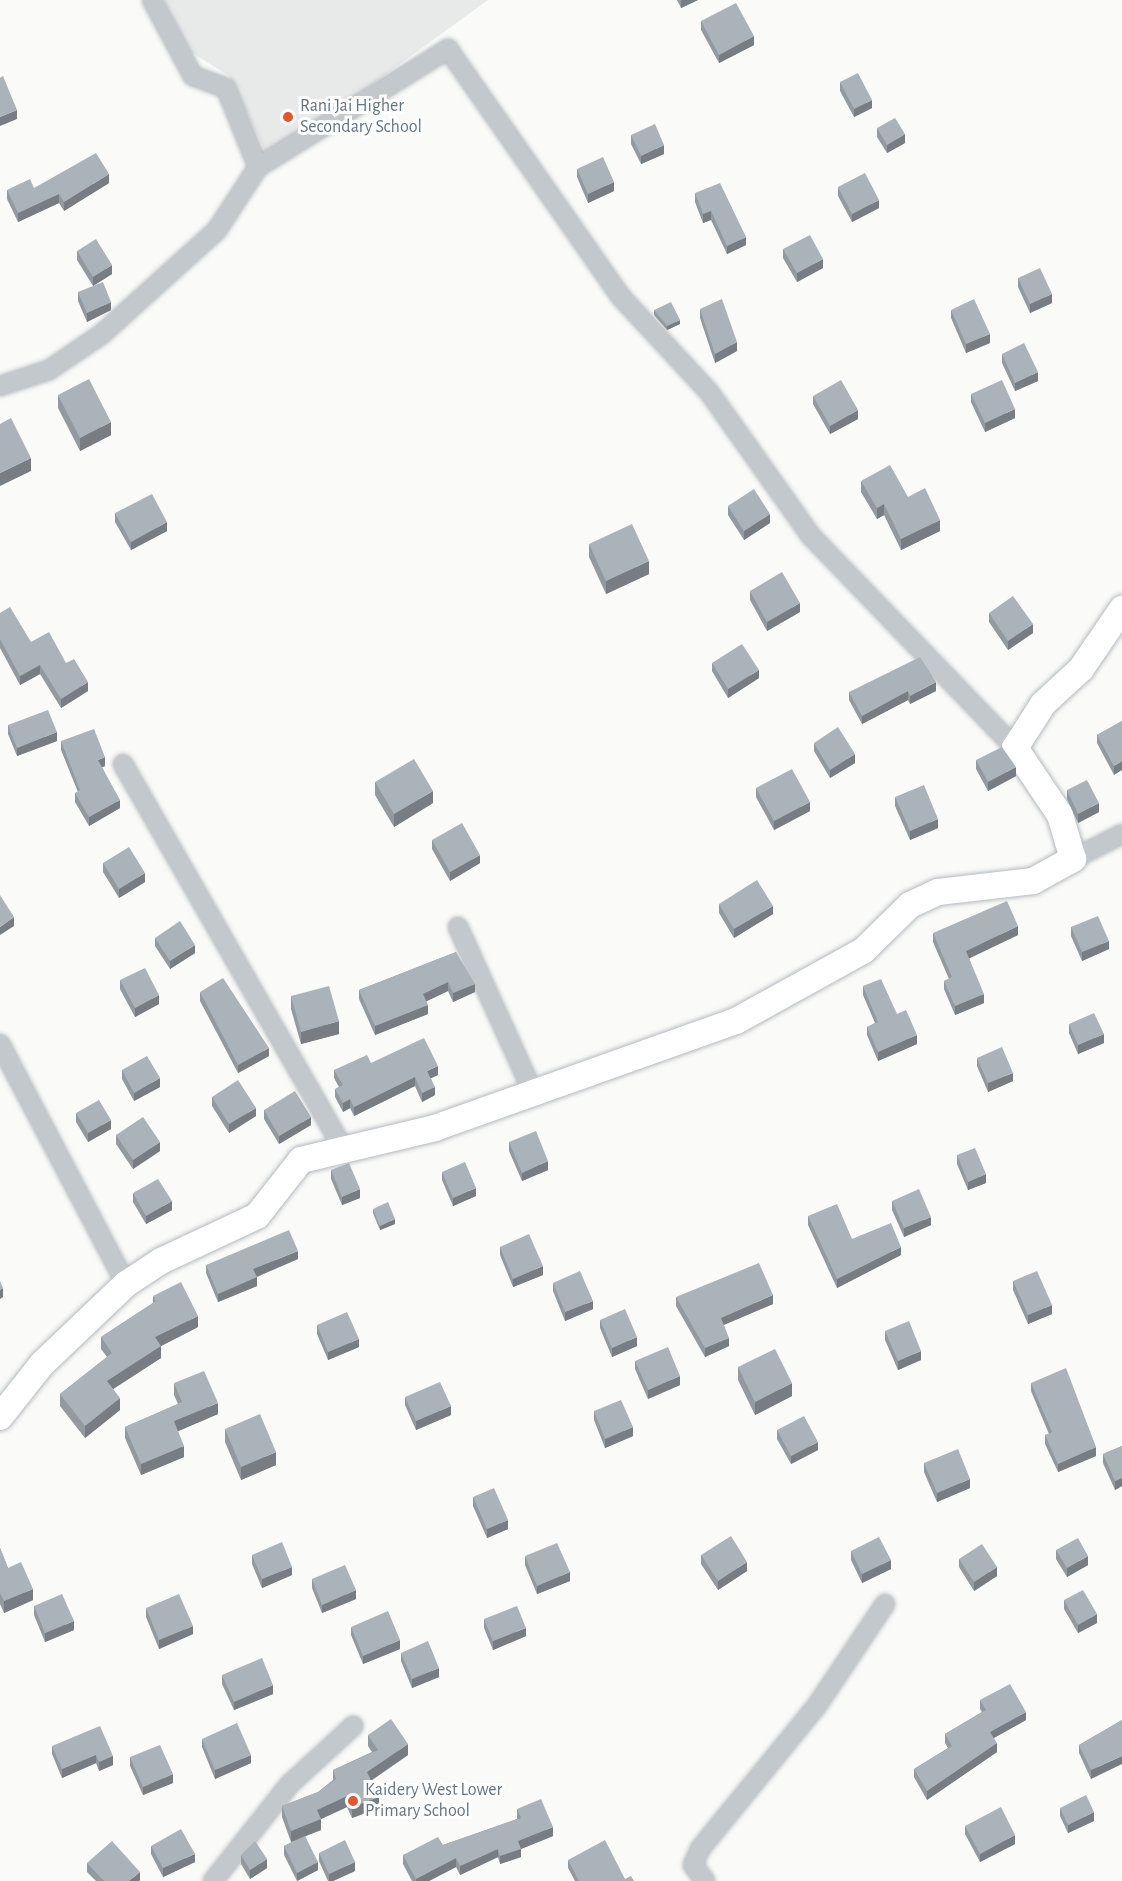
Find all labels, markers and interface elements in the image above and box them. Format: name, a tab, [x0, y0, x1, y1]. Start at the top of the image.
place label: Rani Jai Higher Secondary School	[300, 96, 422, 138]
marker: Rani Jai Higher Secondary School	[281, 110, 295, 124]
place label: Kaidery West Lower Primary School	[365, 1780, 502, 1822]
marker: Kaidery West Lower Primary School	[346, 1794, 360, 1808]

